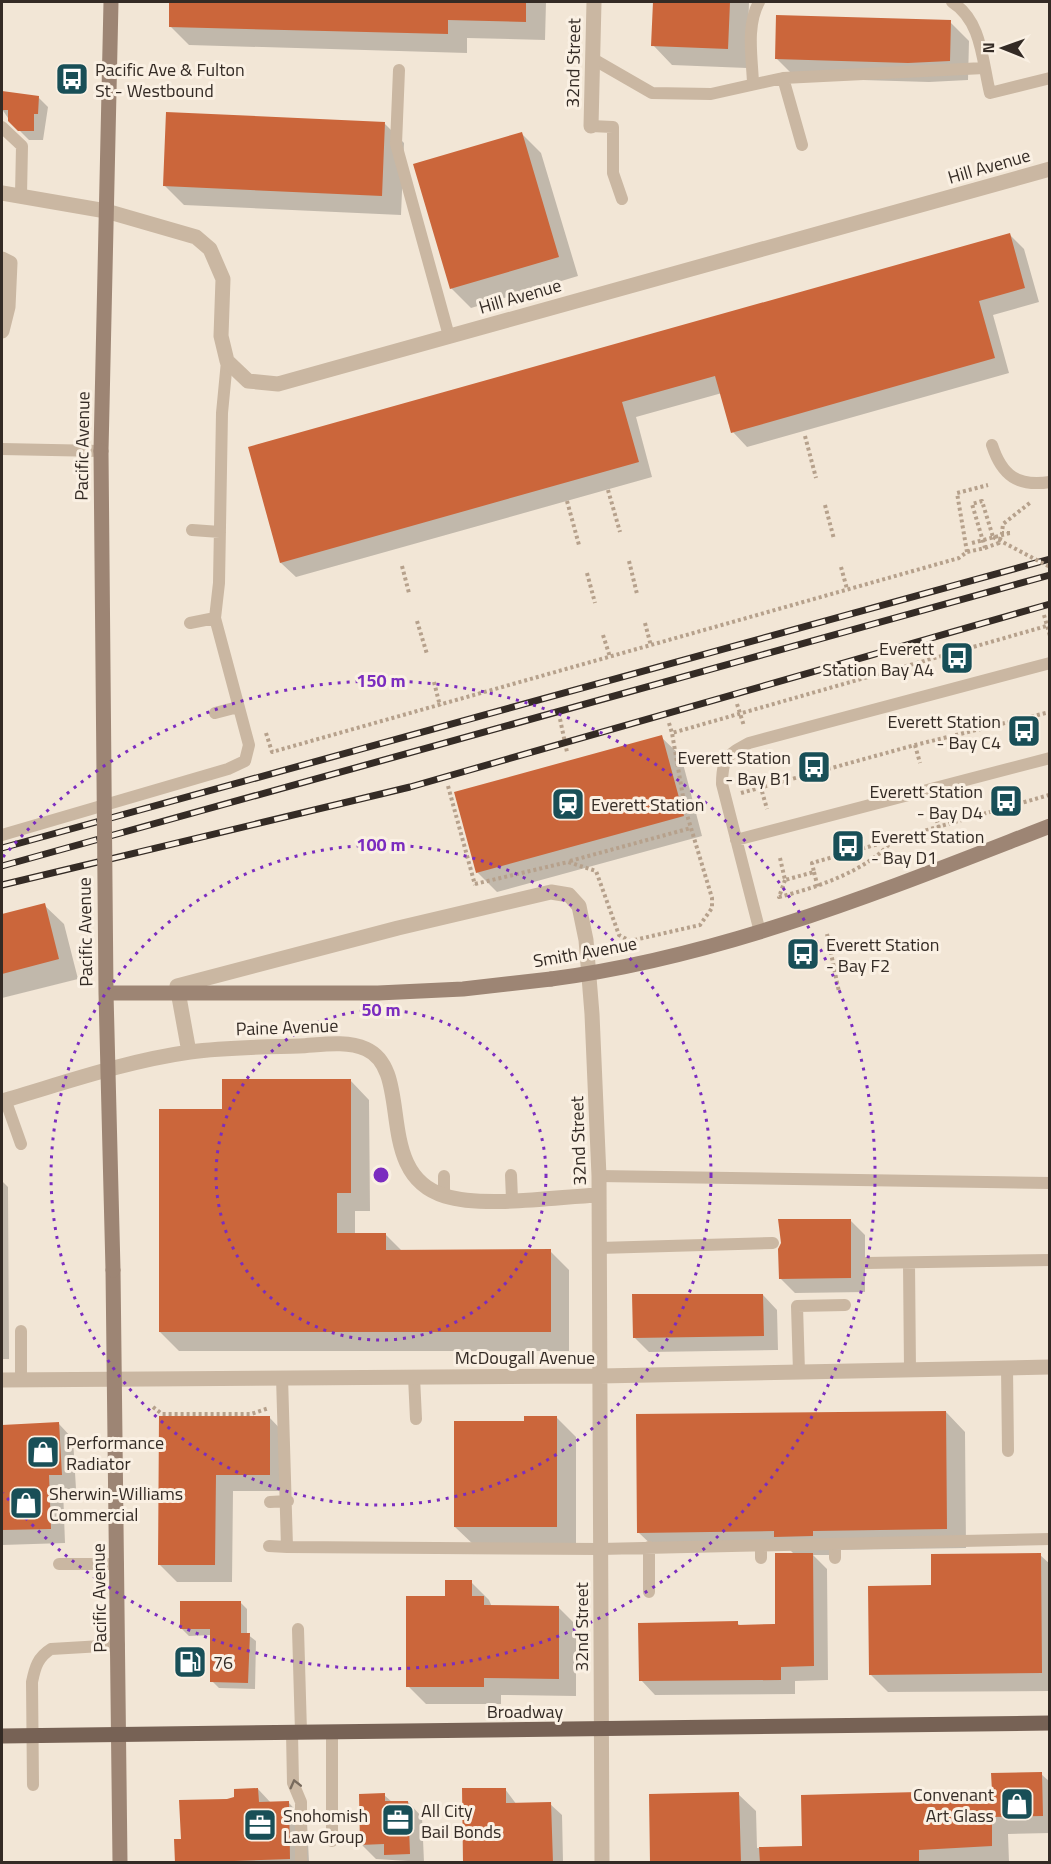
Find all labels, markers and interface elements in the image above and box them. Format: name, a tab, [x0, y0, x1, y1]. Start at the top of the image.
street label: 32nd Street	[559, 17, 587, 108]
north arrow	[973, 18, 1033, 78]
text: N	[976, 42, 1000, 53]
place label: Pacific Ave & Fulton St - Westbound	[95, 56, 245, 104]
bus stop icon: Pacific Ave & Fulton St - Westbound	[54, 61, 90, 97]
street label: Hill Avenue	[945, 141, 1033, 191]
street label: Hill Avenue	[476, 271, 564, 321]
street label: Pacific Avenue	[68, 391, 96, 501]
place label: Everett Station Bay A4	[822, 635, 935, 683]
bus stop icon: Everett Station Bay A4	[939, 640, 975, 676]
text: 150 m	[356, 667, 406, 694]
place label: Everett Station - Bay C4	[888, 708, 1001, 756]
bus stop icon: Everett Station - Bay C4	[1006, 713, 1042, 749]
place label: Everett Station - Bay B1	[678, 744, 791, 792]
bus stop icon: Everett Station - Bay B1	[796, 749, 832, 785]
place label: Everett Station - Bay D4	[870, 778, 983, 826]
bus stop icon: Everett Station - Bay D4	[988, 783, 1024, 819]
station icon: Everett Station	[550, 786, 586, 822]
place label: Everett Station	[591, 791, 704, 818]
place label: Everett Station - Bay D1	[871, 823, 984, 871]
bus stop icon: Everett Station - Bay D1	[830, 828, 866, 864]
text: 100 m	[356, 831, 406, 858]
street label: Pacific Avenue	[71, 877, 99, 987]
street label: Smith Avenue	[531, 930, 639, 974]
place label: Everett Station - Bay F2	[826, 931, 939, 979]
bus stop icon: Everett Station - Bay F2	[785, 936, 821, 972]
text: 50 m	[361, 996, 401, 1023]
street label: Paine Avenue	[235, 1012, 339, 1042]
street label: 32nd Street	[563, 1095, 593, 1186]
centre of rings	[371, 1165, 391, 1185]
street label: McDougall Avenue	[455, 1344, 595, 1371]
place label: Performance Radiator	[66, 1429, 164, 1477]
shop icon: Performance Radiator	[25, 1434, 61, 1470]
place label: Sherwin-Williams Commercial	[49, 1480, 183, 1528]
shop icon: Sherwin-Williams Commercial	[8, 1485, 44, 1521]
street label: Pacific Avenue	[85, 1543, 113, 1653]
street label: 32nd Street	[568, 1581, 595, 1672]
fuel station icon: 76	[172, 1644, 208, 1680]
place label: 76	[213, 1649, 233, 1676]
street label: Broadway	[487, 1698, 564, 1725]
one-way arrow	[289, 1779, 302, 1789]
place label: Convenant Art Glass	[913, 1781, 995, 1829]
shop icon: Convenant Art Glass	[999, 1786, 1035, 1822]
place label: All City Bail Bonds	[421, 1797, 501, 1845]
place label: Snohomish Law Group	[283, 1802, 368, 1850]
office icon: All City Bail Bonds	[380, 1802, 416, 1838]
office icon: Snohomish Law Group	[242, 1807, 278, 1843]

